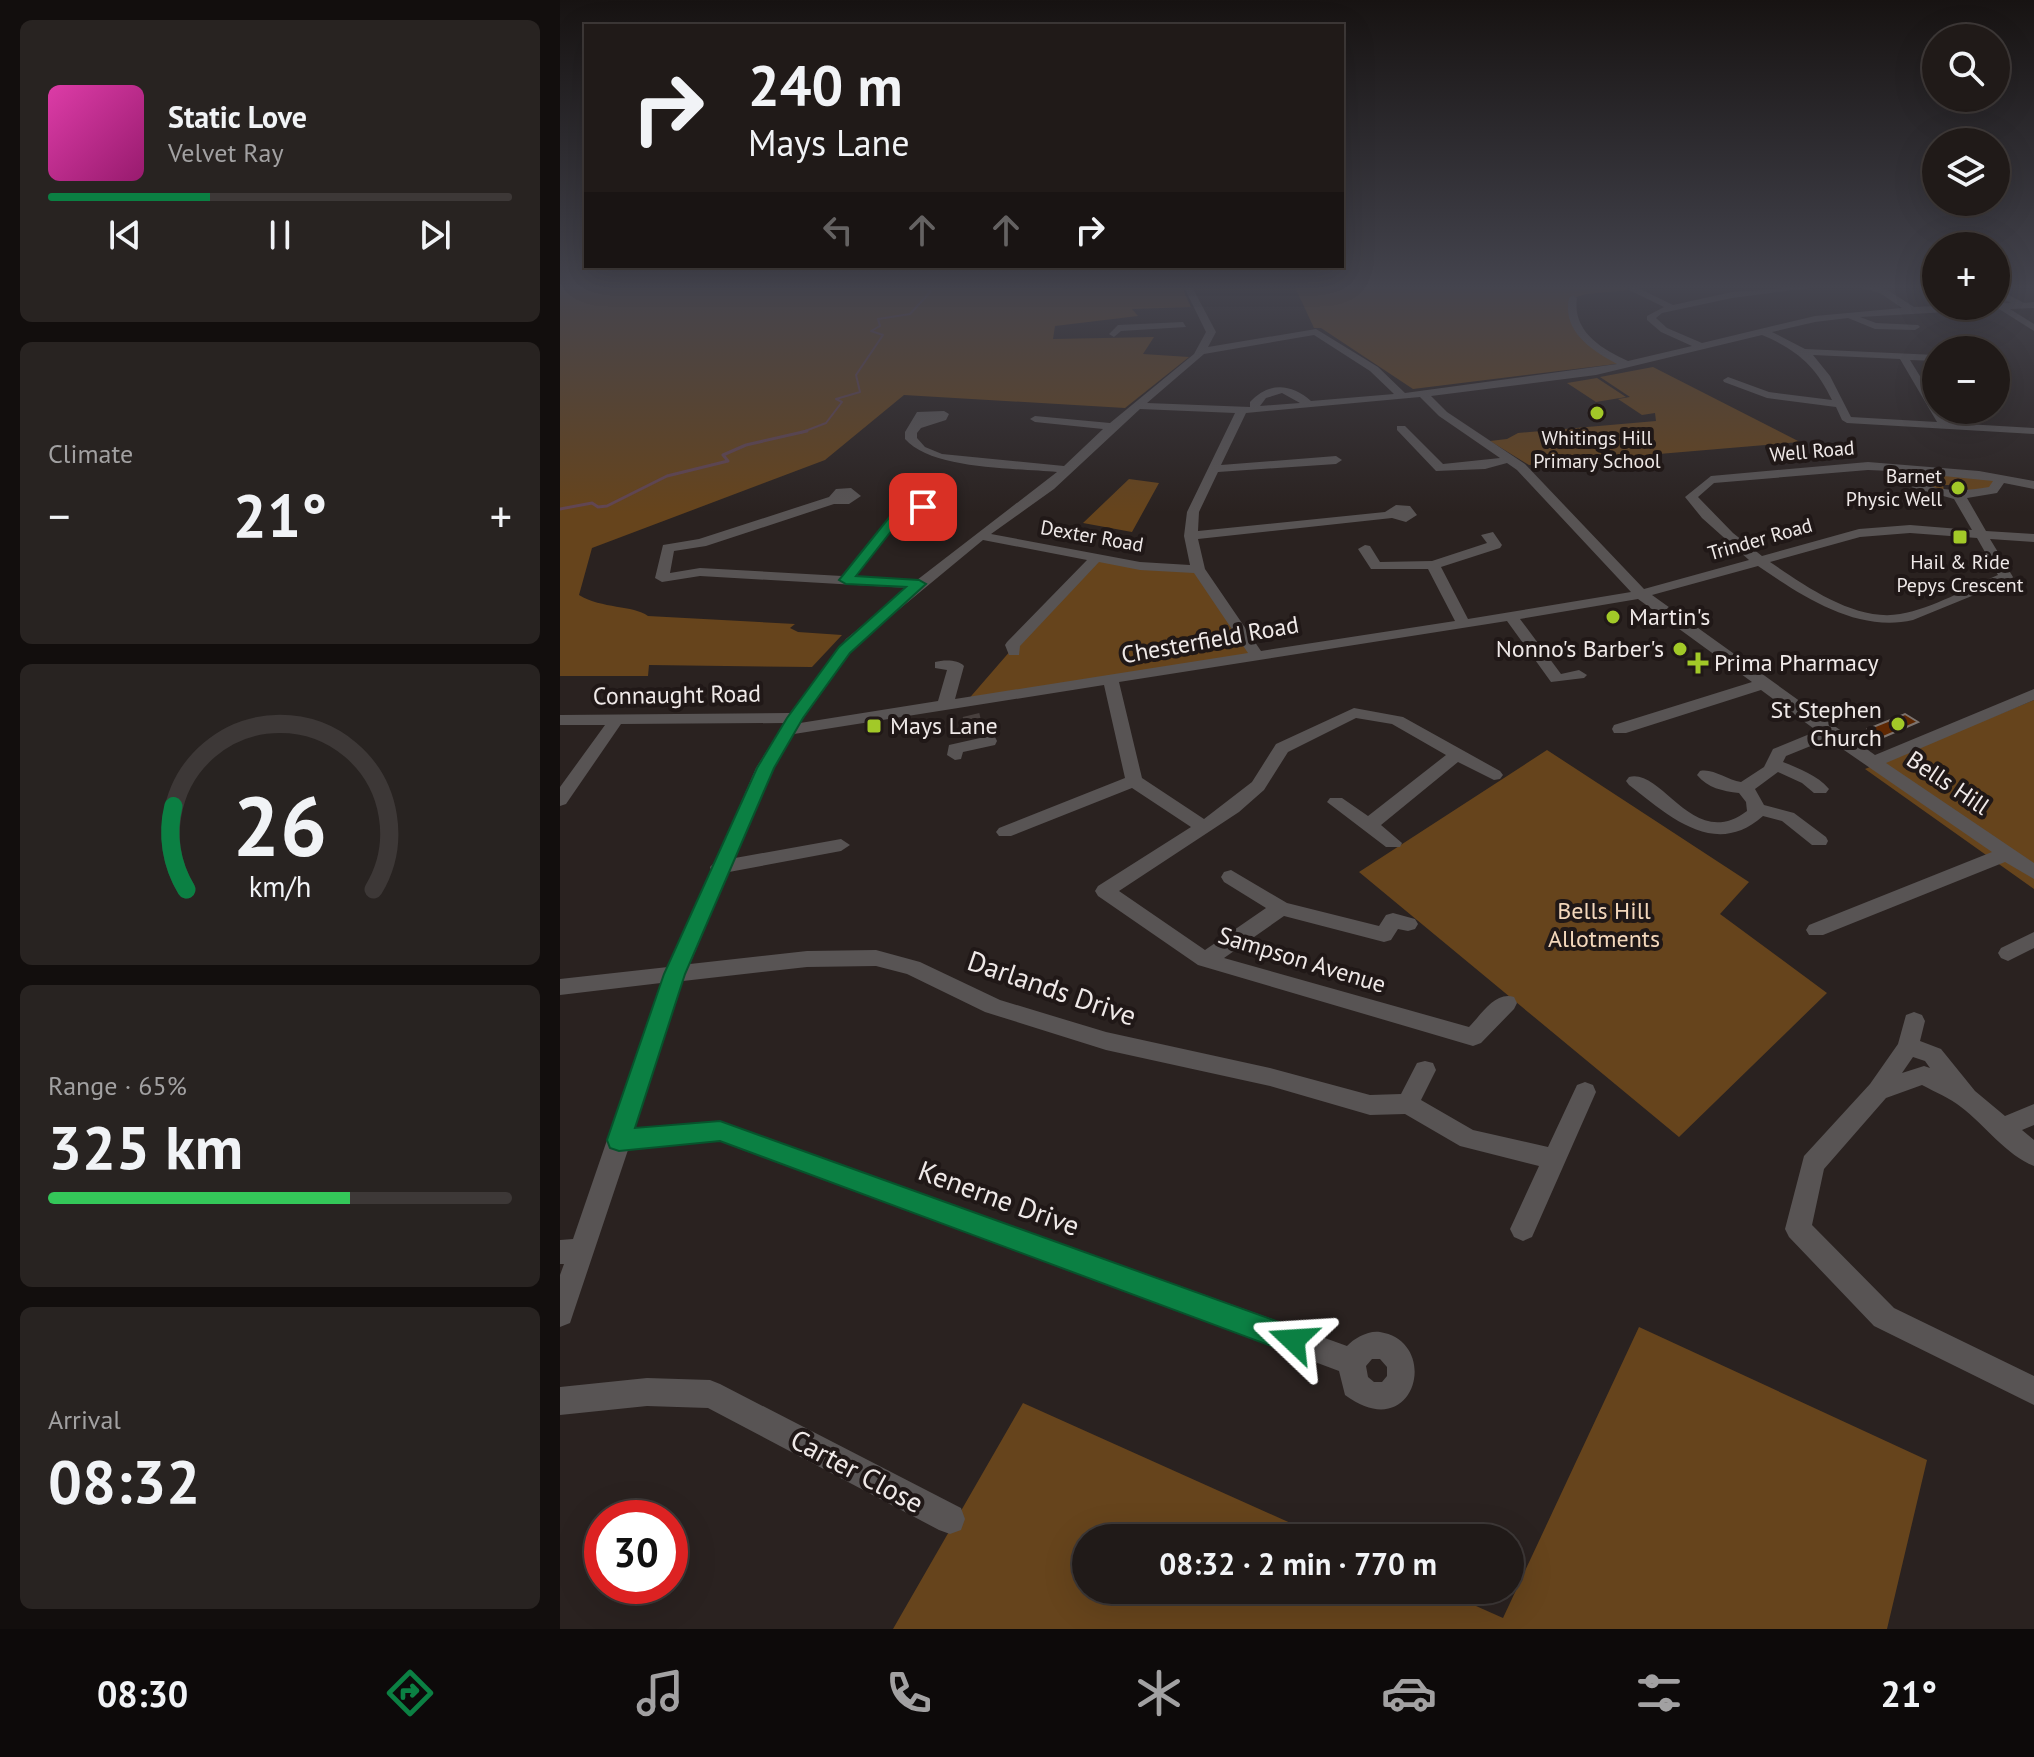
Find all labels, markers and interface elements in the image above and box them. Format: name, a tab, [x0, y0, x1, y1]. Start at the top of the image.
map controls	[1922, 24, 2010, 424]
button: search	[1922, 24, 2010, 112]
text: 240 m	[748, 49, 903, 121]
icon: right	[616, 56, 720, 160]
text: Static Love	[168, 97, 307, 136]
text: Mays Lane	[748, 119, 910, 166]
button: layers	[1922, 128, 2010, 216]
text: Velvet Ray	[168, 136, 284, 169]
icon: left	[816, 208, 860, 252]
icon: ahead	[900, 208, 944, 252]
icon: ahead	[984, 208, 1028, 252]
icon: right	[1068, 208, 1112, 252]
icon: previous	[103, 213, 147, 257]
icon: pause	[258, 213, 302, 257]
icon: next	[413, 213, 457, 257]
button: +	[1922, 232, 2010, 320]
button: −	[1922, 336, 2010, 424]
marker: Whitings Hill Primary School	[1588, 404, 1606, 422]
place label: Whitings Hill Primary School	[1533, 425, 1661, 474]
street label: Well Road	[1768, 434, 1856, 468]
text: Climate	[48, 437, 133, 470]
place label: Barnet Physic Well	[1846, 463, 1942, 512]
pin	[889, 473, 957, 541]
text: 21°	[233, 476, 327, 554]
marker: Barnet Physic Well	[1949, 479, 1967, 497]
icon: arrive	[901, 485, 945, 529]
text: −	[48, 487, 70, 544]
text: +	[490, 487, 512, 544]
street label: Trinder Road	[1705, 512, 1815, 566]
street label: Dexter Road	[1038, 514, 1146, 558]
marker: Hail & Ride Pepys Crescent	[1951, 528, 1969, 546]
place label: Hail & Ride Pepys Crescent	[1896, 549, 2024, 598]
place label: Martin's	[1629, 601, 1710, 632]
marker: Martin's	[1604, 608, 1622, 626]
street label: Chesterfield Road	[1119, 609, 1301, 670]
place label: Nonno's Barber's	[1496, 633, 1664, 664]
marker: Nonno's Barber's	[1671, 640, 1689, 658]
place label: Prima Pharmacy	[1714, 647, 1879, 678]
marker: Prima Pharmacy	[1689, 654, 1707, 672]
street label: Connaught Road	[593, 678, 761, 711]
place label: St Stephen Church	[1770, 694, 1882, 753]
place label: Mays Lane	[890, 710, 998, 741]
marker: St Stephen Church	[1889, 715, 1907, 733]
marker: Mays Lane	[865, 717, 883, 735]
street label: Bells Hill	[1901, 744, 1996, 822]
text: 26	[233, 771, 327, 879]
text: km/h	[249, 869, 311, 906]
park label: Bells Hill Allotments	[1548, 895, 1660, 954]
street label: Sampson Avenue	[1215, 919, 1390, 1000]
street label: Darlands Drive	[963, 941, 1141, 1034]
text: Range · 65%	[48, 1069, 187, 1102]
text: 325 km	[48, 1108, 243, 1186]
street label: Kenerne Drive	[914, 1151, 1085, 1244]
position arrow	[1251, 1298, 1335, 1382]
text: Arrival	[48, 1403, 121, 1436]
street label: Carter Close	[784, 1420, 930, 1521]
text: 08:32	[48, 1442, 200, 1520]
speed limit sign: 30	[584, 1500, 688, 1604]
text: 08:32 · 2 min · 770 m	[1159, 1544, 1437, 1583]
icon: directions	[382, 1665, 438, 1721]
icon: music	[632, 1665, 688, 1721]
icon: phone	[881, 1665, 937, 1721]
icon: climate	[1131, 1665, 1187, 1721]
icon: car	[1381, 1665, 1437, 1721]
icon: filters	[1631, 1665, 1687, 1721]
text: 08:30	[97, 1670, 188, 1717]
text: 21°	[1880, 1670, 1937, 1717]

